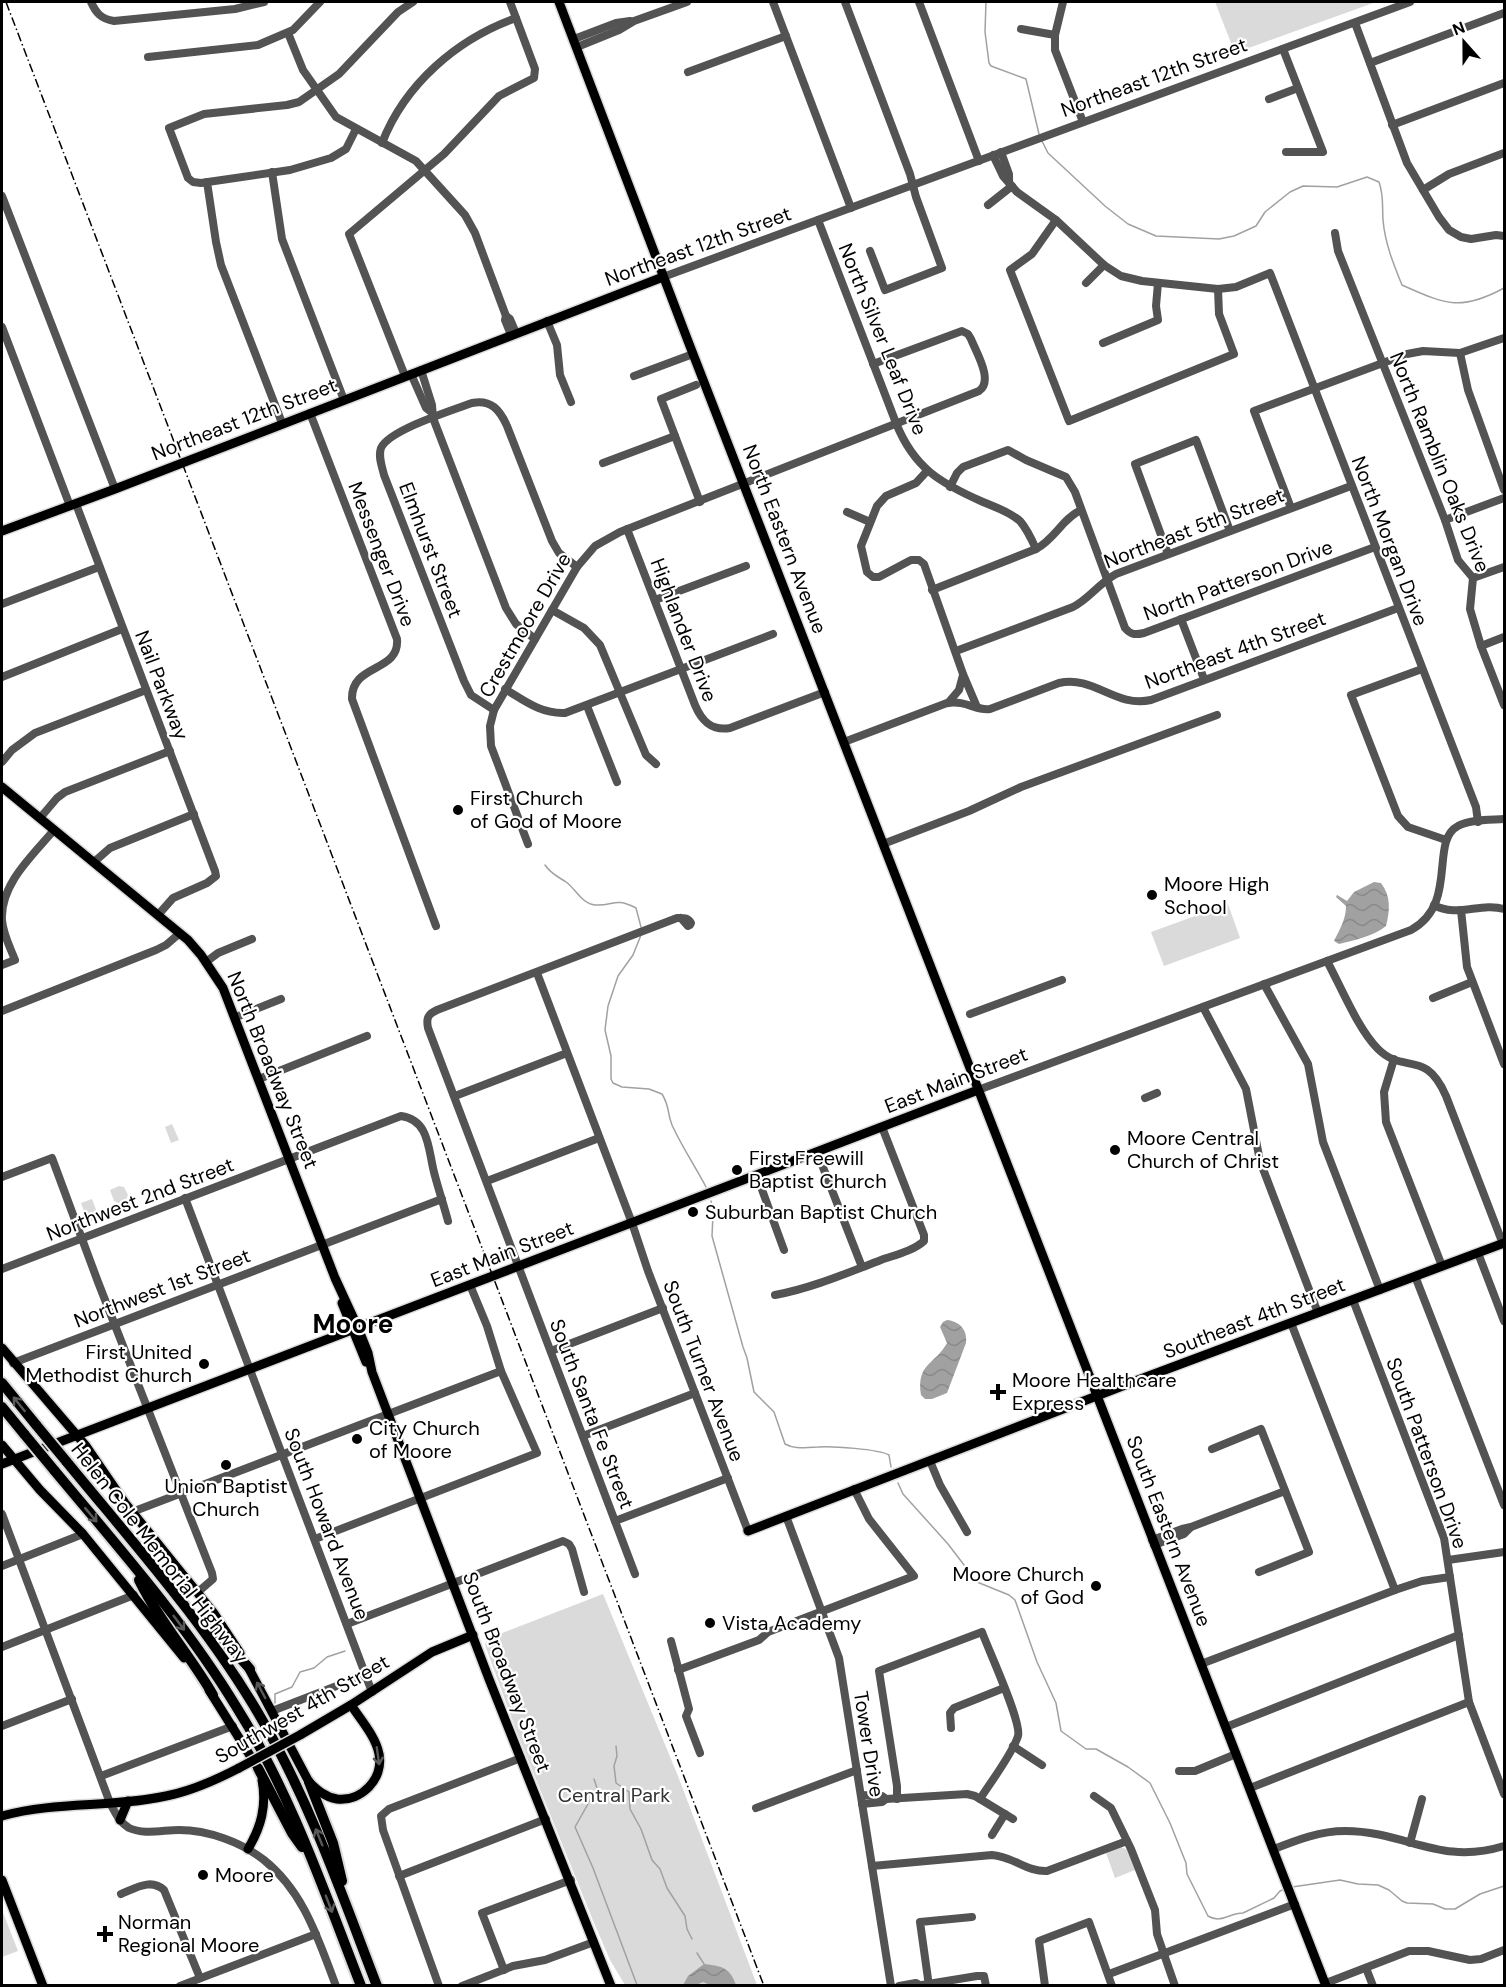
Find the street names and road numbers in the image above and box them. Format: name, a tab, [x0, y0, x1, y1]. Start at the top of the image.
street label: Northeast 12th Street	[1057, 31, 1251, 123]
street label: Northeast 12th Street	[601, 200, 795, 292]
street label: North Silver Leaf Drive	[833, 239, 933, 439]
street label: North Ramblin Oaks Drive	[1384, 348, 1496, 576]
street label: Northeast 12th Street	[148, 372, 341, 466]
street label: North Eastern Avenue	[737, 441, 833, 637]
street label: North Morgan Drive	[1346, 452, 1434, 630]
street label: Messenger Drive	[342, 478, 422, 630]
street label: Elmhurst Street	[393, 478, 469, 622]
street label: Northeast 5th Street	[1100, 482, 1288, 574]
street label: North Patterson Drive	[1140, 534, 1336, 626]
street label: Crestmoore Drive	[473, 548, 577, 702]
street label: Highlander Drive	[645, 554, 723, 706]
street label: Northeast 4th Street	[1141, 605, 1329, 695]
street label: Nail Parkway	[129, 626, 195, 744]
street label: North Broadway Street	[221, 967, 325, 1173]
street label: East Main Street	[881, 1041, 1031, 1119]
street label: Northwest 2nd Street	[42, 1151, 238, 1247]
street label: East Main Street	[427, 1215, 577, 1293]
street label: Northwest 1st Street	[70, 1242, 254, 1334]
street label: Southeast 4th Street	[1159, 1271, 1349, 1365]
street label: South Turner Avenue	[657, 1277, 751, 1465]
street label: South Santa Fe Street	[544, 1315, 640, 1513]
street label: South Patterson Drive	[1380, 1354, 1474, 1552]
street label: South Howard Avenue	[278, 1424, 376, 1624]
street label: South Eastern Avenue	[1121, 1432, 1217, 1630]
street label: Helen Cole Memorial Highway	[66, 1437, 254, 1669]
street label: South Broadway Street	[457, 1568, 557, 1776]
street label: Southwest 4th Street	[210, 1648, 394, 1769]
street label: Tower Drive	[848, 1689, 890, 1799]

